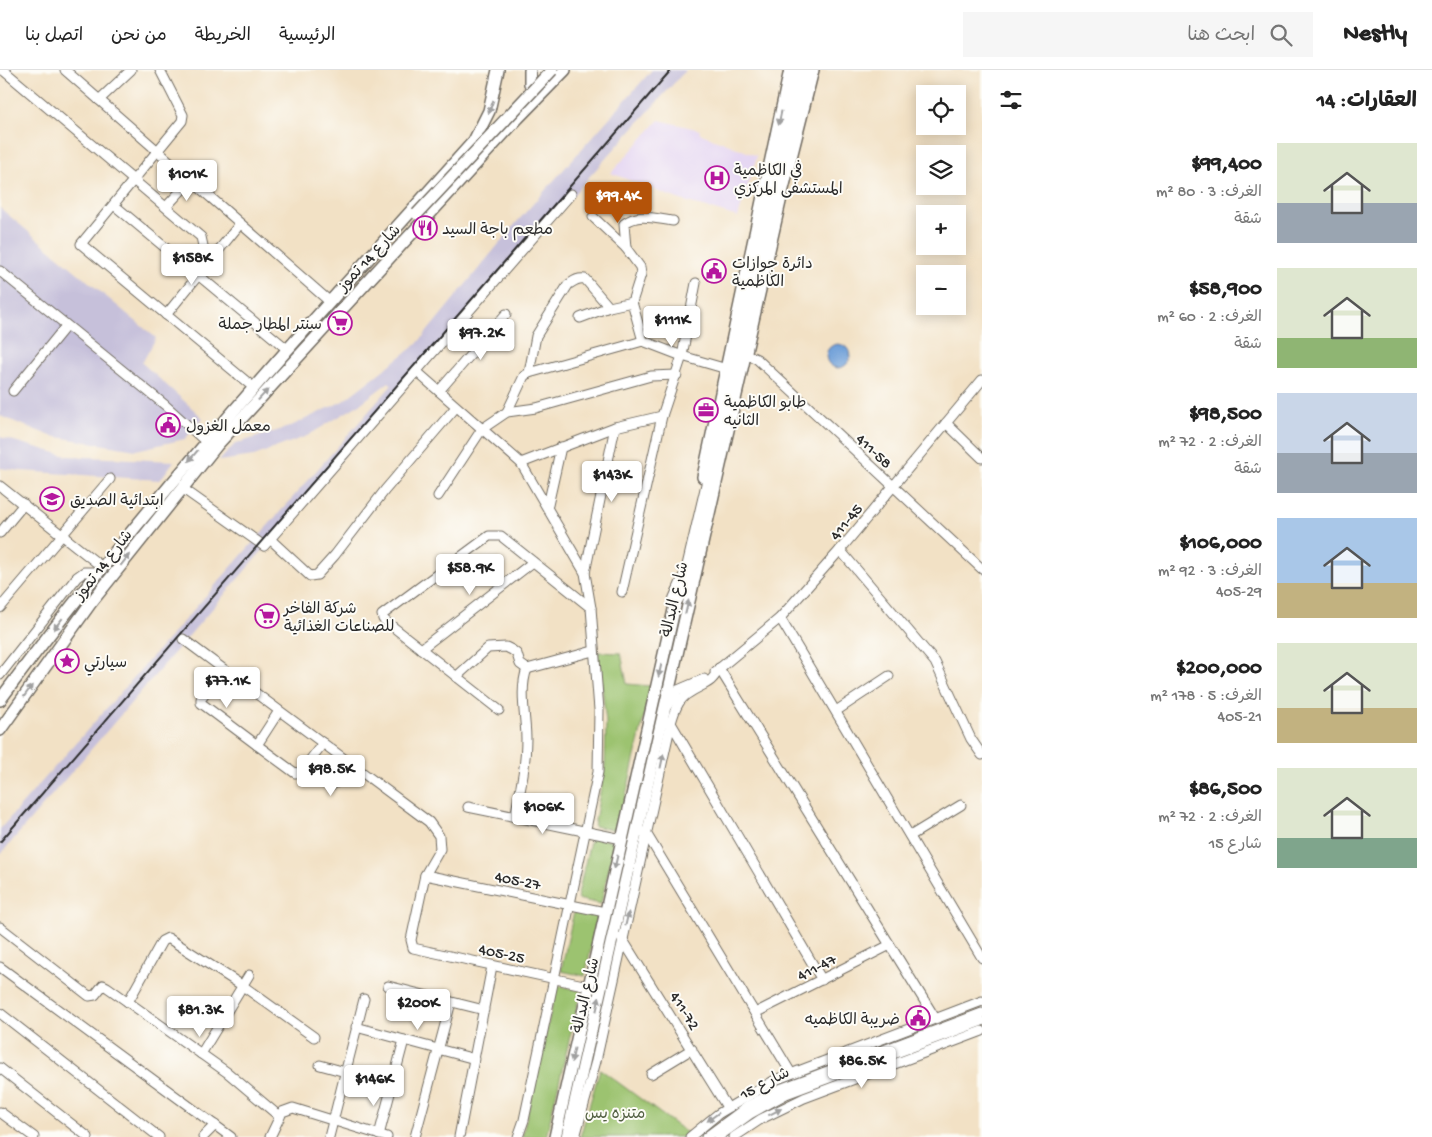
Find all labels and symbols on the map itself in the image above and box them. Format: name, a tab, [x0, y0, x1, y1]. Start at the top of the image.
one-way arrow	[486, 100, 494, 115]
one-way arrow	[776, 110, 784, 125]
pin: $101K	[152, 160, 222, 202]
place label: في الكاظمية المستشفى المركزي	[734, 160, 843, 200]
hospital icon: في الكاظمية المستشفى المركزي	[704, 165, 730, 191]
pin: $99.4K	[577, 182, 659, 224]
restaurant icon: مطعم باجة السيد	[412, 215, 438, 241]
place label: مطعم باجة السيد	[442, 221, 553, 241]
street label: شارع 14 تموز	[334, 222, 406, 298]
pin: $158K	[157, 244, 227, 286]
place label: دائرة جوازات الكاظمية	[732, 256, 813, 293]
public building icon: دائرة جوازات الكاظمية	[701, 258, 727, 284]
pin: $111K	[637, 306, 707, 348]
supermarket icon: سنتر المطار جملة	[327, 310, 353, 336]
place label: سنتر المطار جملة	[218, 316, 322, 336]
pin: $97.2K	[440, 318, 522, 361]
one-way arrow	[257, 389, 269, 401]
place label: طابو الكاظمية الثانيه	[724, 394, 806, 432]
office icon: طابو الكاظمية الثانيه	[693, 397, 719, 423]
public building icon: معمل الغزول	[155, 412, 181, 438]
place label: معمل الغزول	[186, 419, 271, 438]
street label: 411-58	[851, 431, 895, 474]
one-way arrow	[188, 450, 199, 463]
pin: $143K	[577, 460, 647, 503]
school or university icon: ابتدائية الصديق	[39, 486, 65, 512]
place label: ابتدائية الصديق	[70, 492, 164, 512]
street label: 411-45	[827, 501, 868, 545]
street label: شارع 14 تموز	[70, 527, 138, 607]
one-way arrow	[120, 554, 131, 567]
pin: $58.9K	[429, 554, 511, 596]
street label: شارع البدالة	[658, 560, 694, 639]
one-way arrow	[683, 599, 691, 614]
place label: شركة الفاخر للصناعات الغذائية	[282, 600, 394, 638]
supermarket icon: شركة الفاخر للصناعات الغذائية	[254, 603, 280, 629]
one-way arrow	[53, 617, 63, 631]
place icon: سيارتي	[54, 648, 80, 674]
place label: سيارتي	[84, 655, 127, 676]
one-way arrow	[656, 662, 664, 677]
pin: $77.1K	[186, 666, 268, 709]
one-way arrow	[23, 684, 33, 697]
one-way arrow	[658, 753, 666, 768]
pin: $98.5K	[290, 754, 372, 797]
pin: $106K	[508, 792, 578, 835]
one-way arrow	[612, 855, 620, 870]
street label: 405-27	[493, 869, 543, 896]
one-way arrow	[623, 912, 631, 927]
street label: 405-25	[477, 941, 526, 970]
street label: 411-47	[795, 951, 841, 987]
street label: شارع البدالة	[569, 956, 605, 1035]
pin: $200K	[383, 988, 453, 1031]
street label: 411-72	[664, 989, 702, 1035]
pin: $81.3K	[159, 996, 241, 1038]
one-way arrow	[594, 997, 602, 1012]
public building icon: ضريبة الكاظميه	[905, 1005, 931, 1031]
place label: ضريبة الكاظميه	[805, 1011, 900, 1031]
pin: $86.5K	[821, 1046, 903, 1089]
one-way arrow	[569, 1048, 577, 1064]
pin: $146K	[339, 1064, 409, 1107]
street label: شارع 15	[737, 1065, 794, 1106]
park label: متنزه يس	[585, 1106, 645, 1125]
one-way arrow	[768, 1108, 783, 1116]
one-way arrow	[706, 1112, 720, 1122]

